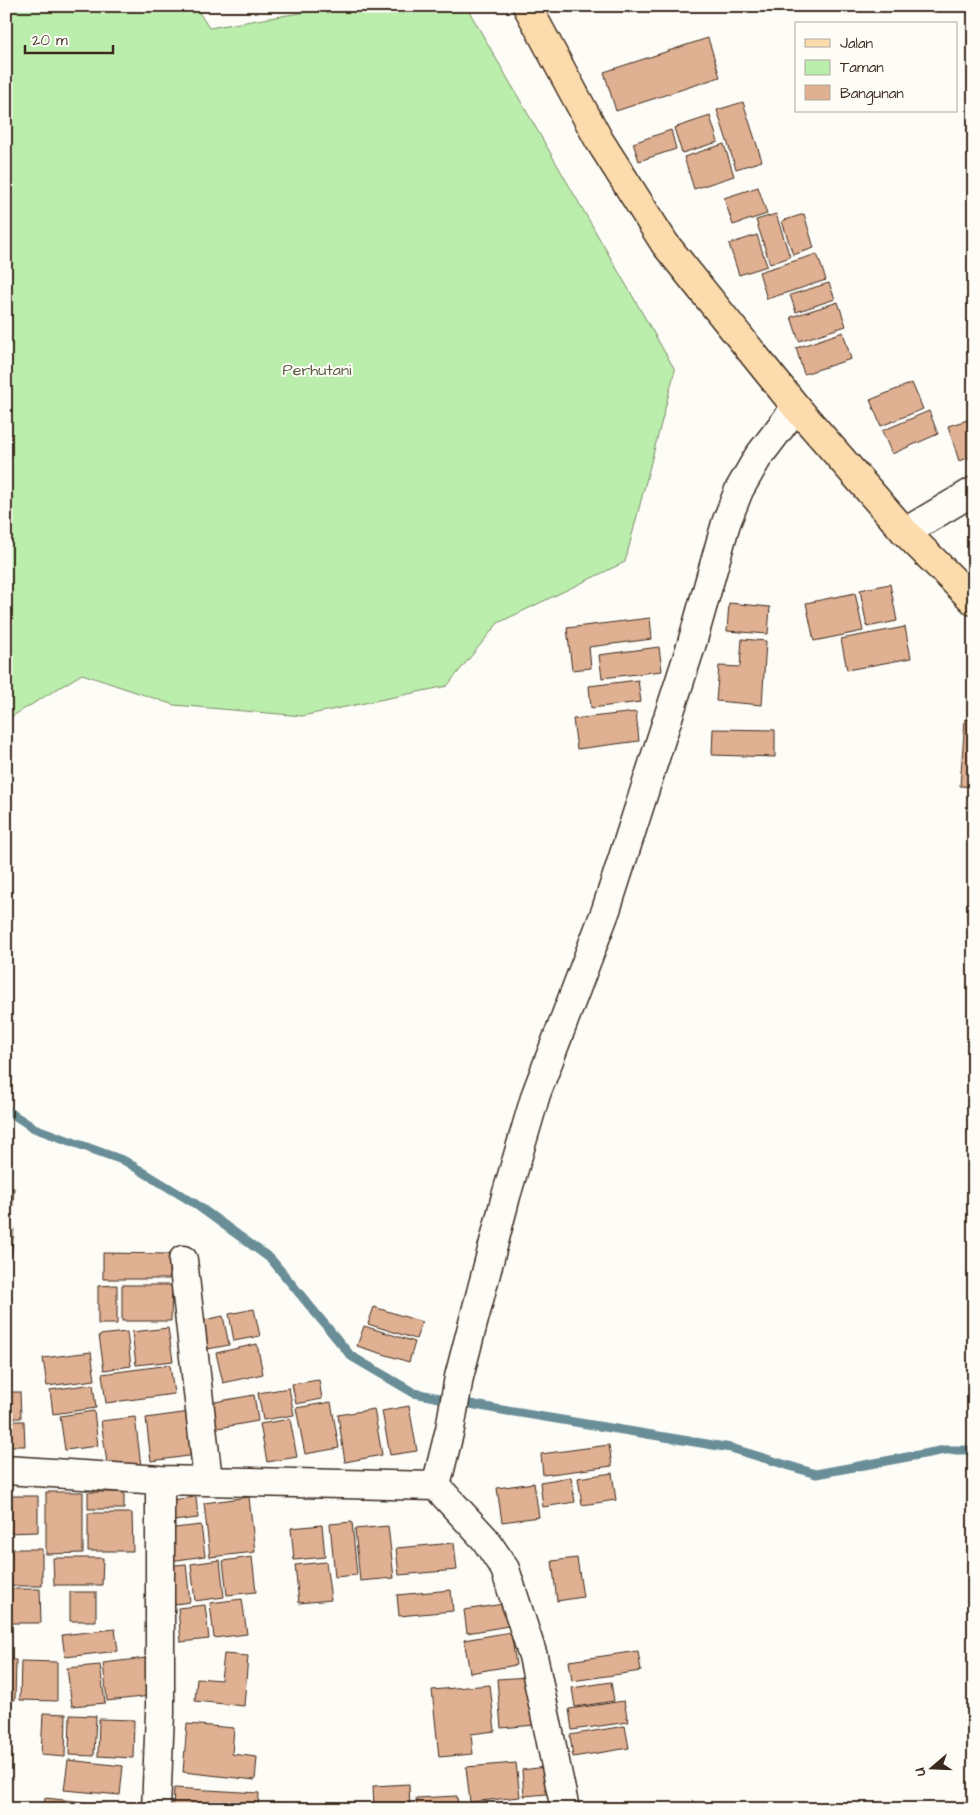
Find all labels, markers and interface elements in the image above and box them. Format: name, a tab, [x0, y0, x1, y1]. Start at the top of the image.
scale bar	[25, 22, 112, 54]
legend	[795, 22, 958, 112]
text: 20 m	[32, 30, 68, 51]
text: Jalan	[840, 33, 874, 54]
text: Taman	[840, 57, 884, 78]
text: Bangunan	[840, 83, 904, 105]
park label: Perhutani	[283, 359, 352, 381]
north arrow	[908, 1742, 958, 1792]
text: U	[910, 1765, 931, 1779]

